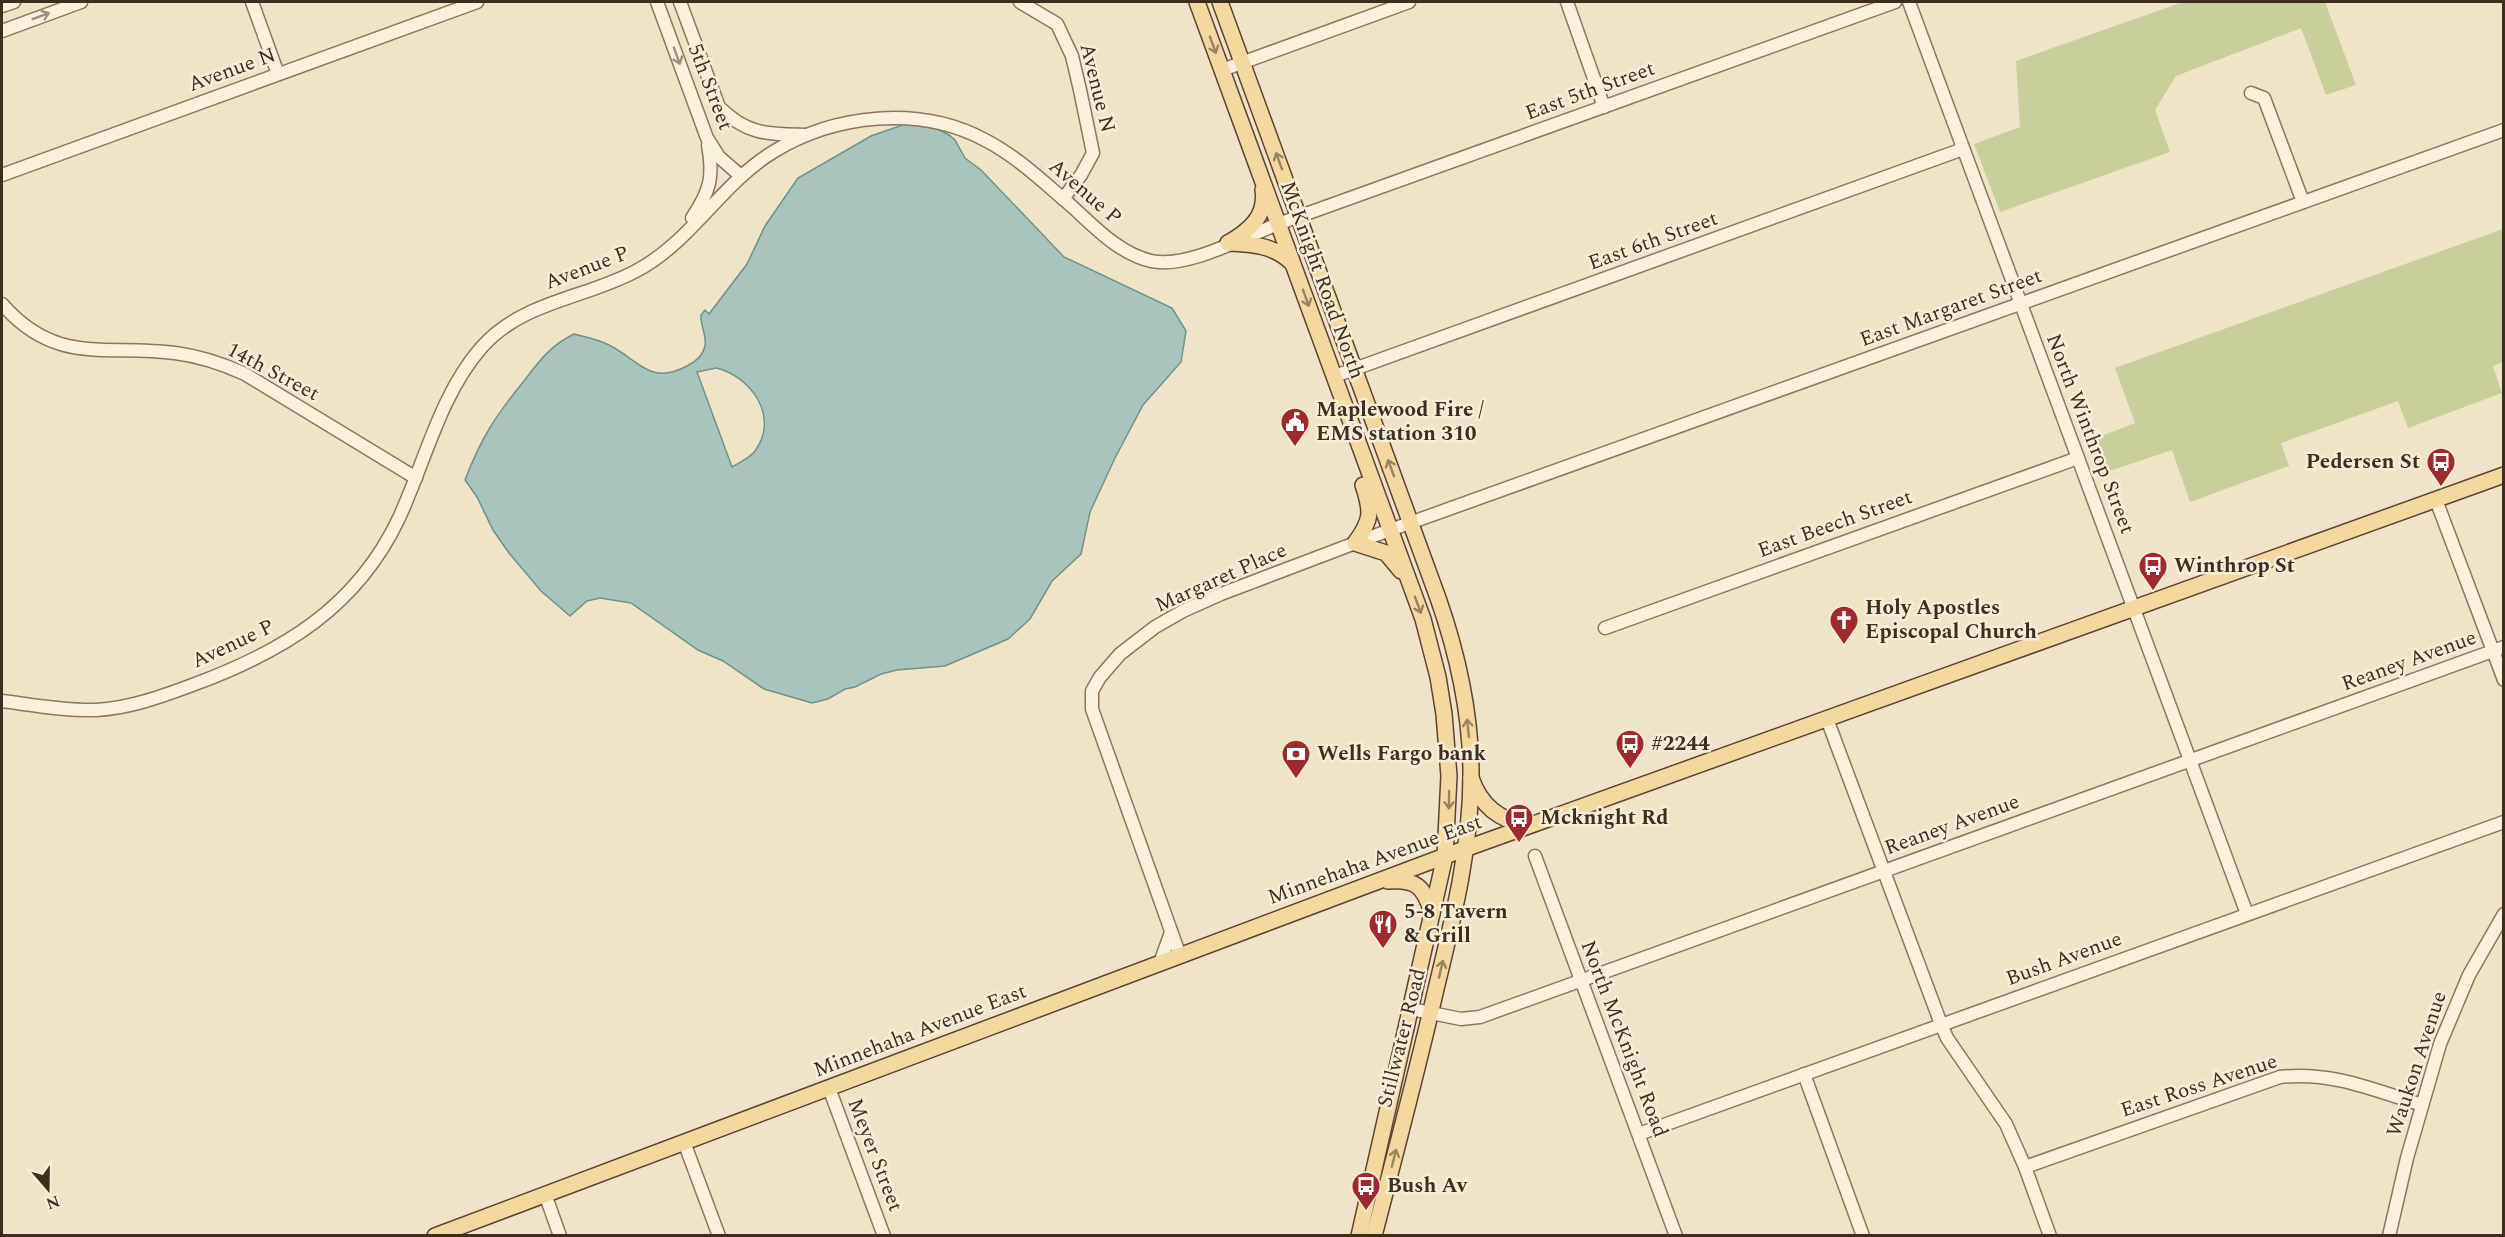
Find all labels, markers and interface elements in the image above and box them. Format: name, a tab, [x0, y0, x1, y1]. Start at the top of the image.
one-way arrow	[31, 10, 50, 21]
one-way arrow	[1208, 35, 1219, 54]
street label: Avenue N	[184, 39, 280, 101]
street label: 5th Street	[679, 39, 741, 135]
street label: Avenue N	[1070, 40, 1124, 136]
one-way arrow	[673, 47, 684, 65]
street label: East 5th Street	[1521, 53, 1659, 129]
street label: Avenue P	[1041, 151, 1129, 233]
one-way arrow	[1272, 153, 1283, 171]
street label: McKnight Road North	[1271, 176, 1373, 384]
street label: East 6th Street	[1584, 203, 1722, 279]
street label: Avenue P	[540, 237, 634, 299]
street label: East Margaret Street	[1855, 260, 2047, 356]
one-way arrow	[1301, 288, 1312, 307]
street label: North Winthrop Street	[2037, 329, 2143, 539]
street label: 14th Street	[221, 334, 325, 410]
place label: Maplewood Fire / EMS station 310	[1316, 394, 1485, 450]
public building icon: Maplewood Fire / EMS station 310	[1279, 406, 1311, 448]
place label: Pedersen St	[2306, 446, 2420, 478]
bus stop icon: Pedersen St	[2425, 446, 2457, 488]
one-way arrow	[1385, 459, 1396, 478]
street label: East Beech Street	[1753, 481, 1917, 567]
street label: Margaret Place	[1150, 535, 1292, 621]
bus stop icon: Winthrop St	[2137, 550, 2169, 592]
place label: Winthrop St	[2174, 550, 2295, 582]
place label: Holy Apostles Episcopal Church	[1865, 592, 2037, 648]
one-way arrow	[1413, 595, 1424, 614]
church icon: Holy Apostles Episcopal Church	[1828, 604, 1860, 646]
street label: Avenue P	[186, 611, 280, 677]
street label: Reaney Avenue	[2337, 622, 2481, 700]
one-way arrow	[1462, 718, 1473, 738]
bus stop icon: #2244	[1614, 728, 1646, 770]
place label: #2244	[1651, 728, 1710, 760]
bank icon: Wells Fargo bank	[1280, 738, 1312, 780]
place label: Wells Fargo bank	[1317, 738, 1487, 770]
street label: Reaney Avenue	[1880, 786, 2024, 864]
one-way arrow	[1443, 789, 1454, 809]
bus stop icon: Mcknight Rd	[1503, 802, 1535, 844]
place label: Mcknight Rd	[1540, 802, 1668, 834]
street label: Minnehaha Avenue East	[1263, 806, 1487, 914]
place label: 5-8 Tavern & Grill	[1404, 896, 1508, 952]
restaurant icon: 5-8 Tavern & Grill	[1367, 908, 1399, 950]
street label: Bush Avenue	[2001, 923, 2127, 995]
street label: North McKnight Road	[1572, 936, 1676, 1142]
one-way arrow	[1436, 960, 1448, 979]
street label: Stillwater Road	[1369, 965, 1435, 1111]
street label: Minnehaha Avenue East	[809, 976, 1031, 1086]
street label: Waukon Avenue	[2378, 987, 2456, 1141]
street label: East Ross Avenue	[2116, 1046, 2282, 1126]
street label: Meyer Street	[839, 1094, 911, 1216]
one-way arrow	[1388, 1149, 1400, 1168]
north arrow	[18, 1159, 78, 1219]
bus stop icon: Bush Av	[1350, 1170, 1382, 1212]
place label: Bush Av	[1387, 1170, 1468, 1202]
text: N	[43, 1189, 63, 1216]

